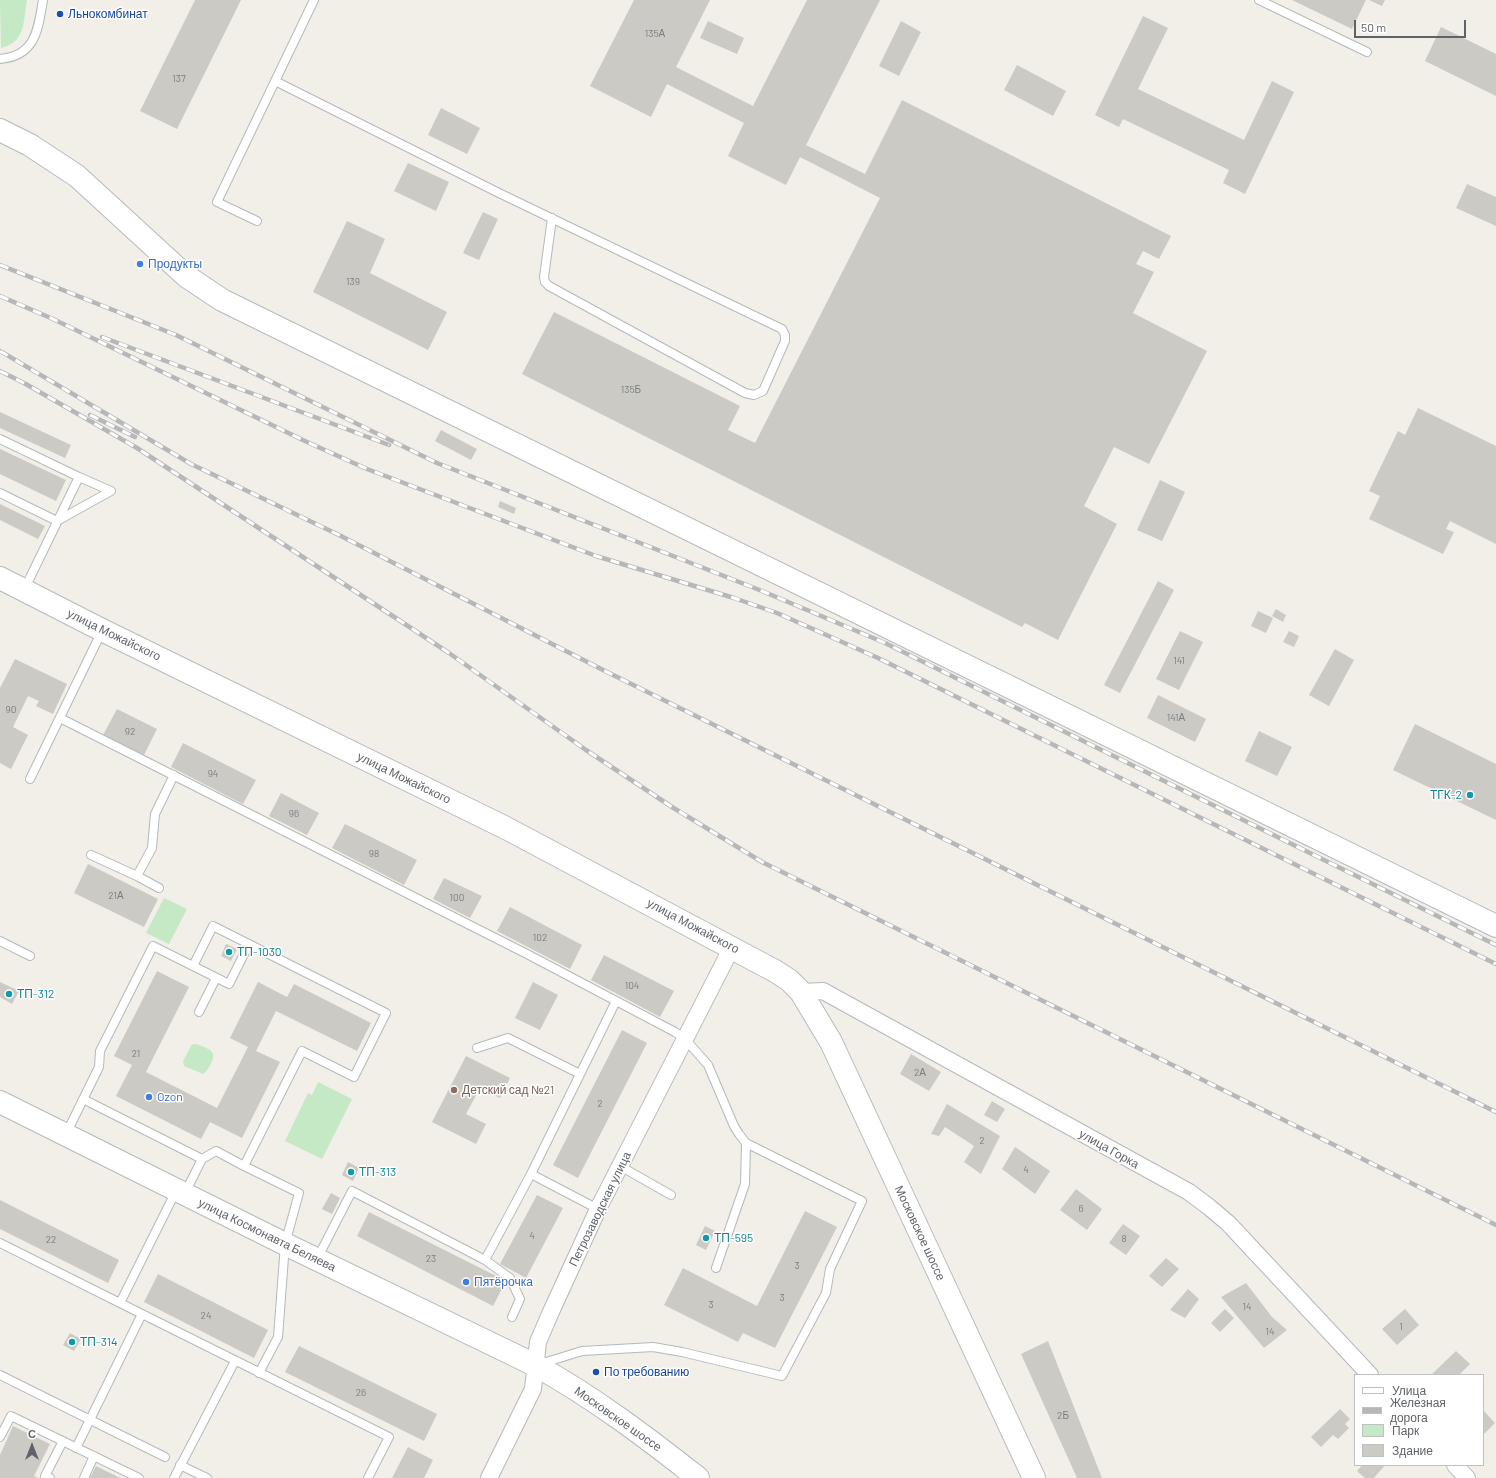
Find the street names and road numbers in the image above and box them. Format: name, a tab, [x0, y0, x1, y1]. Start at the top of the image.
street label: улица Можайского	[65, 606, 163, 664]
street label: улица Можайского	[355, 749, 453, 807]
street label: улица Можайского	[644, 896, 742, 956]
street label: улица Горка	[1076, 1127, 1142, 1171]
street label: Петрозаводская улица	[566, 1149, 634, 1269]
street label: Московское шоссе	[892, 1183, 948, 1283]
street label: улица Космонавта Беляева	[196, 1195, 338, 1275]
street label: Московское шоссе	[572, 1384, 664, 1454]

